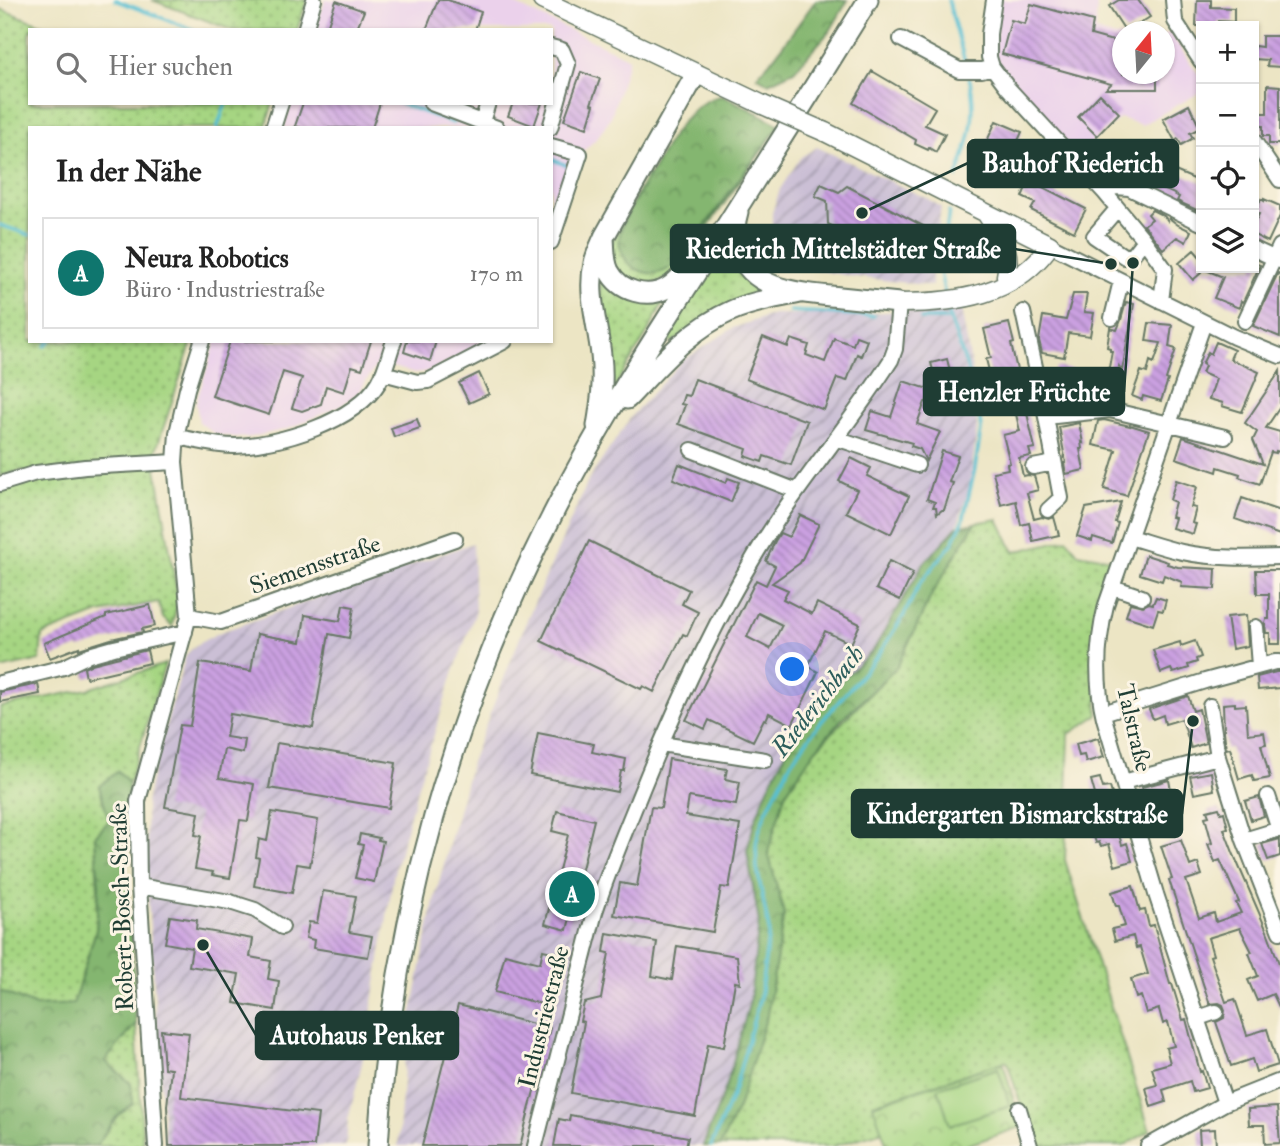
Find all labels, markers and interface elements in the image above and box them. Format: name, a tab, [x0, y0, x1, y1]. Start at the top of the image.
north arrow	[1112, 21, 1175, 84]
map controls	[1196, 21, 1259, 273]
button: +	[1196, 21, 1259, 84]
search box	[28, 28, 553, 105]
icon: search	[52, 48, 90, 86]
text: Hier suchen	[108, 51, 233, 83]
button: −	[1196, 84, 1259, 147]
callout: Bauhof Riederich	[968, 140, 1178, 187]
button: locate	[1196, 147, 1259, 210]
text: Bauhof Riederich	[982, 148, 1164, 180]
text: In der Nähe	[56, 153, 201, 190]
button: layers	[1196, 210, 1259, 273]
callout: Riederich Mittelstädter Straße	[671, 225, 1015, 272]
text: Riederich Mittelstädter Straße	[685, 234, 1001, 266]
text: Neura Robotics	[125, 243, 289, 275]
text: A	[74, 259, 88, 288]
text: 170 m	[470, 259, 523, 288]
text: Büro · Industriestraße	[125, 275, 325, 304]
callout: Henzler Früchte	[924, 368, 1124, 415]
text: Henzler Früchte	[938, 377, 1110, 409]
street label: Siemensstraße	[245, 528, 385, 602]
water label: Riederichbach	[764, 639, 871, 764]
your location	[775, 652, 809, 686]
street label: Talstraße	[1109, 681, 1159, 775]
callout: Kindergarten Bismarckstraße	[852, 790, 1182, 837]
text: Kindergarten Bismarckstraße	[866, 799, 1168, 832]
street label: Robert-Bosch-Straße	[103, 803, 141, 1011]
pin: A	[549, 868, 595, 920]
street label: Industriestraße	[511, 943, 577, 1091]
callout: Autohaus Penker	[256, 1012, 458, 1059]
text: Autohaus Penker	[269, 1020, 444, 1052]

